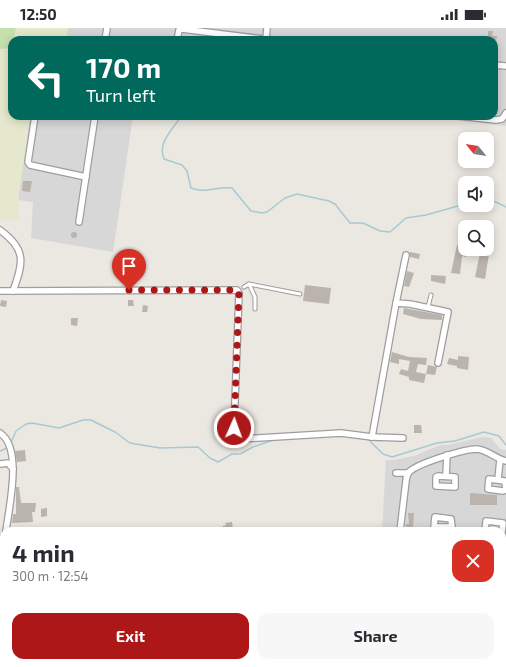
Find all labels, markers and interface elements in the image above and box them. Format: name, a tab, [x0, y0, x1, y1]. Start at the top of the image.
text: 12:50	[20, 5, 57, 23]
text: 170 m	[86, 50, 161, 84]
icon: left	[20, 52, 72, 104]
text: Turn left	[86, 84, 156, 106]
north arrow	[458, 132, 494, 168]
map controls	[458, 132, 494, 256]
button: sound	[458, 176, 494, 212]
button: search	[458, 220, 494, 256]
pin	[112, 249, 146, 290]
icon: arrive	[118, 255, 140, 277]
position arrow	[213, 407, 255, 449]
text: 4 min	[12, 538, 75, 567]
button: close	[452, 540, 494, 582]
text: 300 m · 12:54	[12, 568, 89, 584]
button: Exit	[12, 613, 249, 659]
button: Share	[257, 613, 494, 659]

